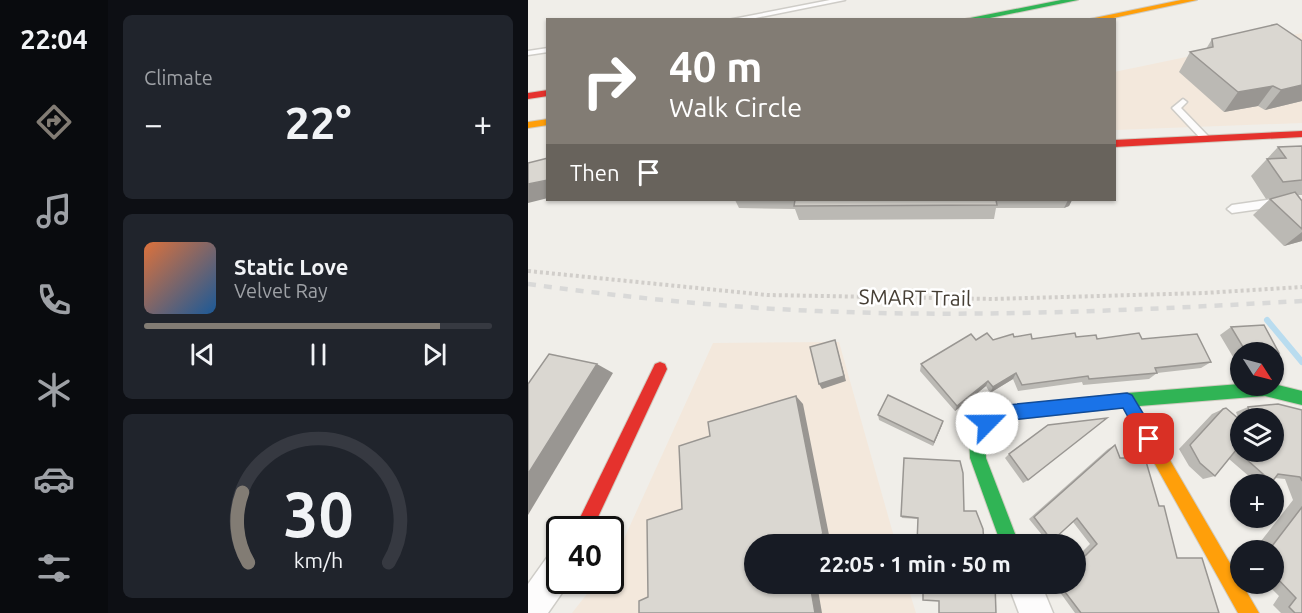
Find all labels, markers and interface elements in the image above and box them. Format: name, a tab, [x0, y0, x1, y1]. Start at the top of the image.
text: 22:04	[20, 24, 88, 54]
icon: right	[570, 42, 648, 120]
text: 40 m	[669, 43, 763, 90]
text: Climate	[144, 66, 213, 89]
text: Walk Circle	[669, 92, 802, 122]
text: 22°	[285, 97, 351, 148]
icon: directions	[33, 101, 75, 143]
text: −	[144, 105, 163, 142]
text: +	[473, 105, 492, 142]
icon: arrive	[632, 156, 665, 189]
text: Then	[570, 160, 620, 185]
icon: music	[33, 190, 75, 232]
text: Static Love	[234, 254, 349, 279]
icon: phone	[33, 279, 75, 321]
text: Velvet Ray	[234, 279, 328, 302]
street label: SMART Trail	[858, 284, 972, 310]
icon: previous	[186, 338, 219, 371]
icon: pause	[302, 338, 335, 371]
icon: next	[418, 338, 451, 371]
north arrow	[1230, 342, 1284, 396]
map controls	[1230, 342, 1284, 594]
icon: climate	[33, 369, 75, 411]
position arrow	[955, 391, 1019, 455]
button: layers	[1230, 408, 1284, 462]
pin	[1123, 413, 1174, 464]
icon: arrive	[1132, 422, 1165, 455]
icon: car	[33, 458, 75, 500]
button: +	[1230, 474, 1284, 528]
text: 30	[283, 479, 353, 549]
speed limit sign: 40	[546, 516, 624, 594]
button: −	[1230, 540, 1284, 594]
icon: filters	[33, 547, 75, 589]
text: km/h	[293, 548, 343, 572]
text: 22:05 · 1 min · 50 m	[819, 551, 1011, 576]

